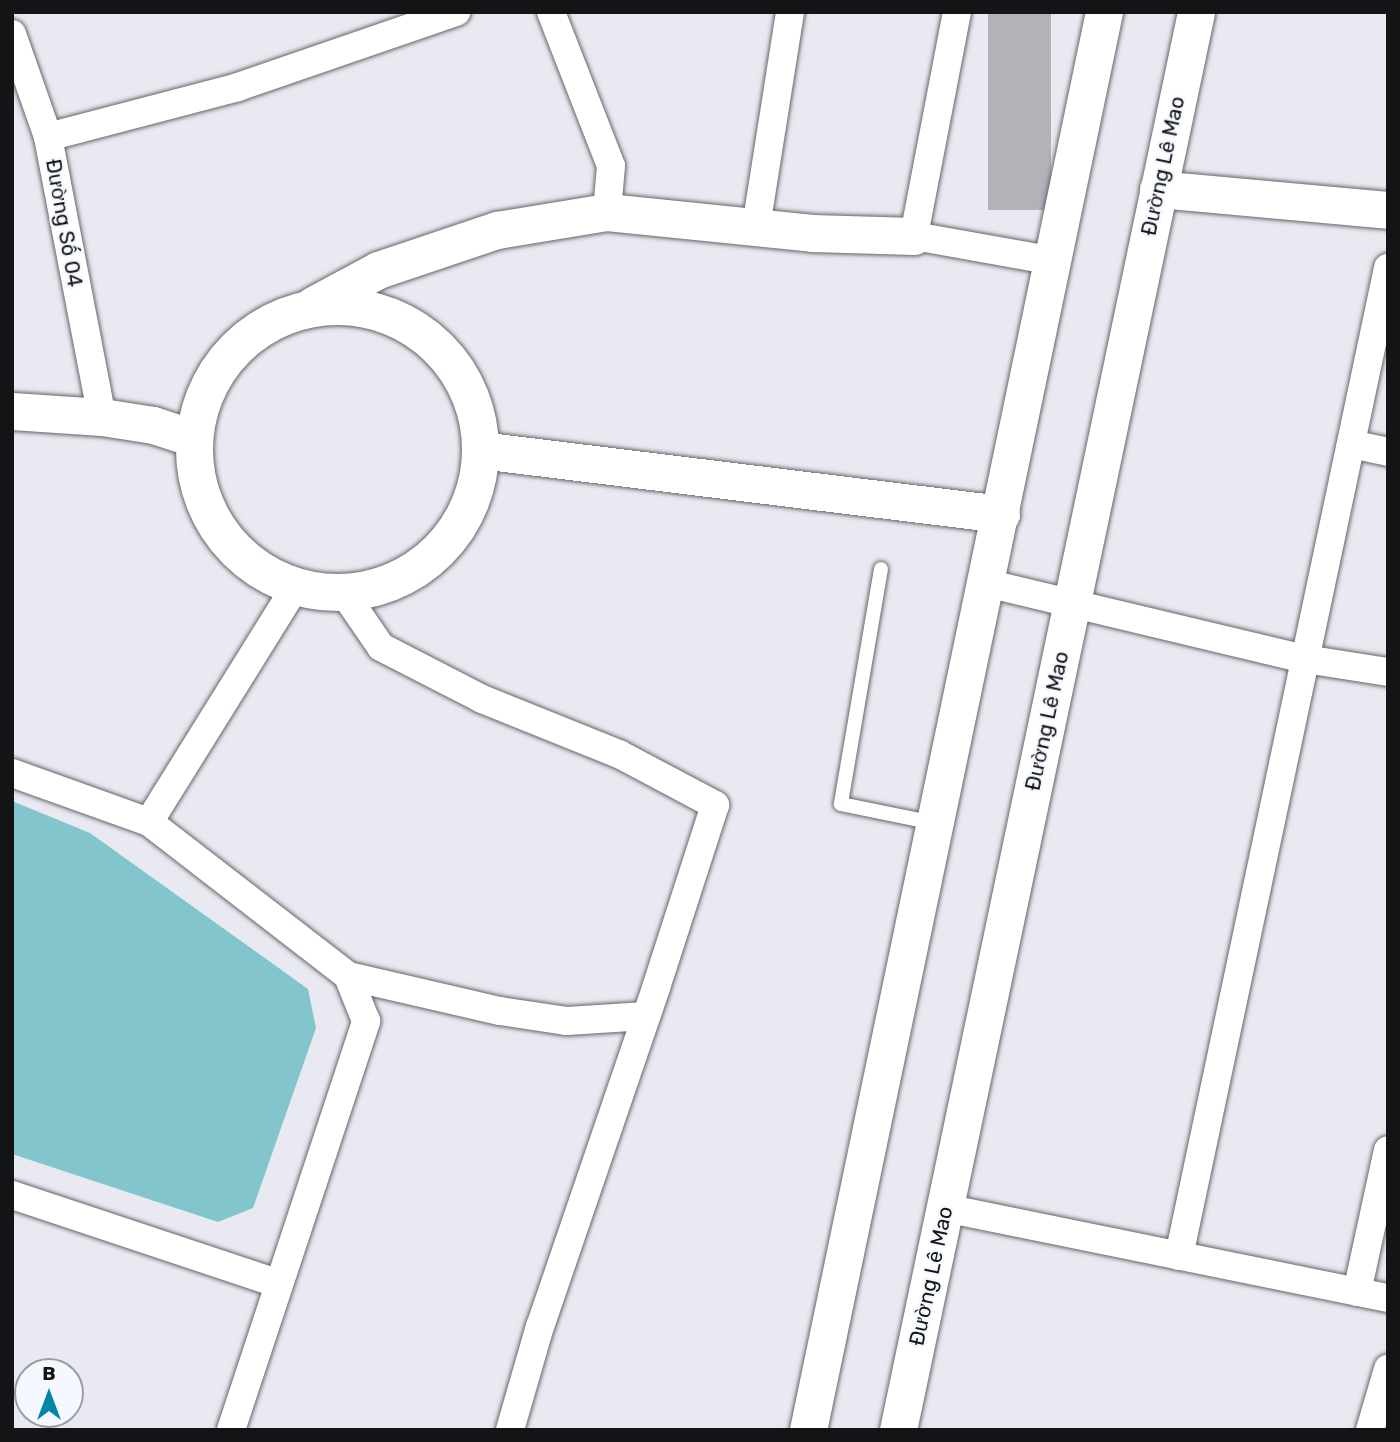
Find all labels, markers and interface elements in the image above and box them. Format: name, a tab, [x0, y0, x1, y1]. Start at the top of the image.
street label: Đường Lê Mao	[1136, 94, 1190, 238]
street label: Đường Số 04	[40, 157, 88, 289]
street label: Đường Lê Mao	[1020, 649, 1074, 793]
street label: Đường Lê Mao	[904, 1204, 958, 1348]
north arrow	[14, 1358, 84, 1428]
text: B	[42, 1362, 56, 1385]

